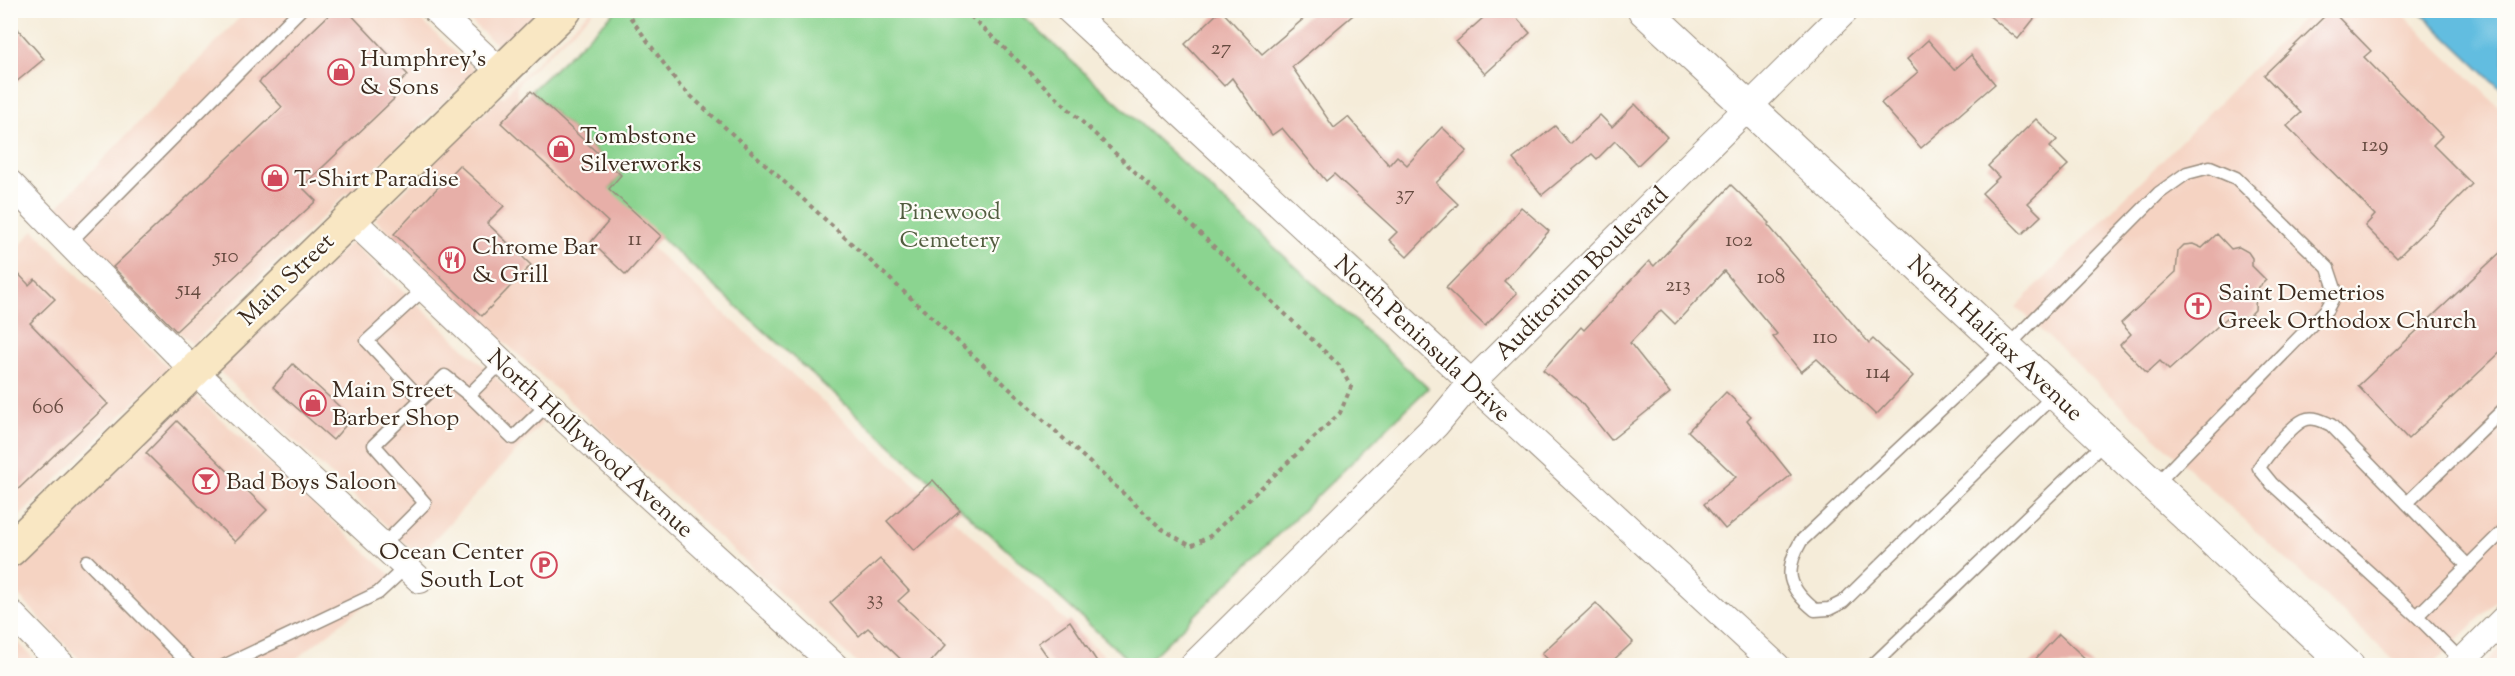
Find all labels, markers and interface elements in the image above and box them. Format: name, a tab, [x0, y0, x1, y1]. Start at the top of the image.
house number: 27	[1211, 34, 1232, 64]
place label: Humphrey's & Sons	[360, 43, 486, 105]
shop icon: Humphrey's & Sons	[326, 57, 356, 87]
place label: Tombstone Silverworks	[580, 120, 701, 182]
house number: 129	[2361, 131, 2389, 161]
shop icon: Tombstone Silverworks	[546, 134, 576, 164]
shop icon: T-Shirt Paradise	[260, 163, 290, 193]
place label: T-Shirt Paradise	[294, 163, 459, 197]
street label: Auditorium Boulevard	[1488, 179, 1677, 369]
house number: 37	[1395, 180, 1415, 210]
park label: Pinewood Cemetery	[899, 196, 1001, 258]
house number: 11	[628, 225, 642, 255]
street label: Main Street	[232, 226, 343, 335]
house number: 102	[1725, 226, 1753, 256]
place label: Chrome Bar & Grill	[472, 231, 598, 293]
house number: 510	[212, 242, 239, 272]
restaurant icon: Chrome Bar & Grill	[437, 245, 467, 275]
street label: North Peninsula Drive	[1326, 248, 1518, 431]
street label: North Halifax Avenue	[1899, 249, 2090, 430]
house number: 108	[1757, 263, 1785, 293]
house number: 213	[1665, 271, 1691, 301]
house number: 514	[176, 275, 201, 305]
place label: Saint Demetrios Greek Orthodox Church	[2218, 277, 2477, 339]
church icon: Saint Demetrios Greek Orthodox Church	[2183, 291, 2213, 321]
house number: 110	[1812, 323, 1838, 353]
street label: North Hollywood Avenue	[479, 342, 701, 547]
house number: 114	[1866, 358, 1890, 388]
place label: Main Street Barber Shop	[332, 374, 459, 436]
shop icon: Main Street Barber Shop	[298, 388, 328, 418]
house number: 606	[32, 393, 64, 423]
bar icon: Bad Boys Saloon	[191, 466, 221, 496]
place label: Bad Boys Saloon	[226, 466, 397, 500]
place label: Ocean Center South Lot	[379, 536, 524, 598]
parking icon: Ocean Center South Lot	[529, 550, 559, 580]
house number: 33	[867, 585, 883, 615]

